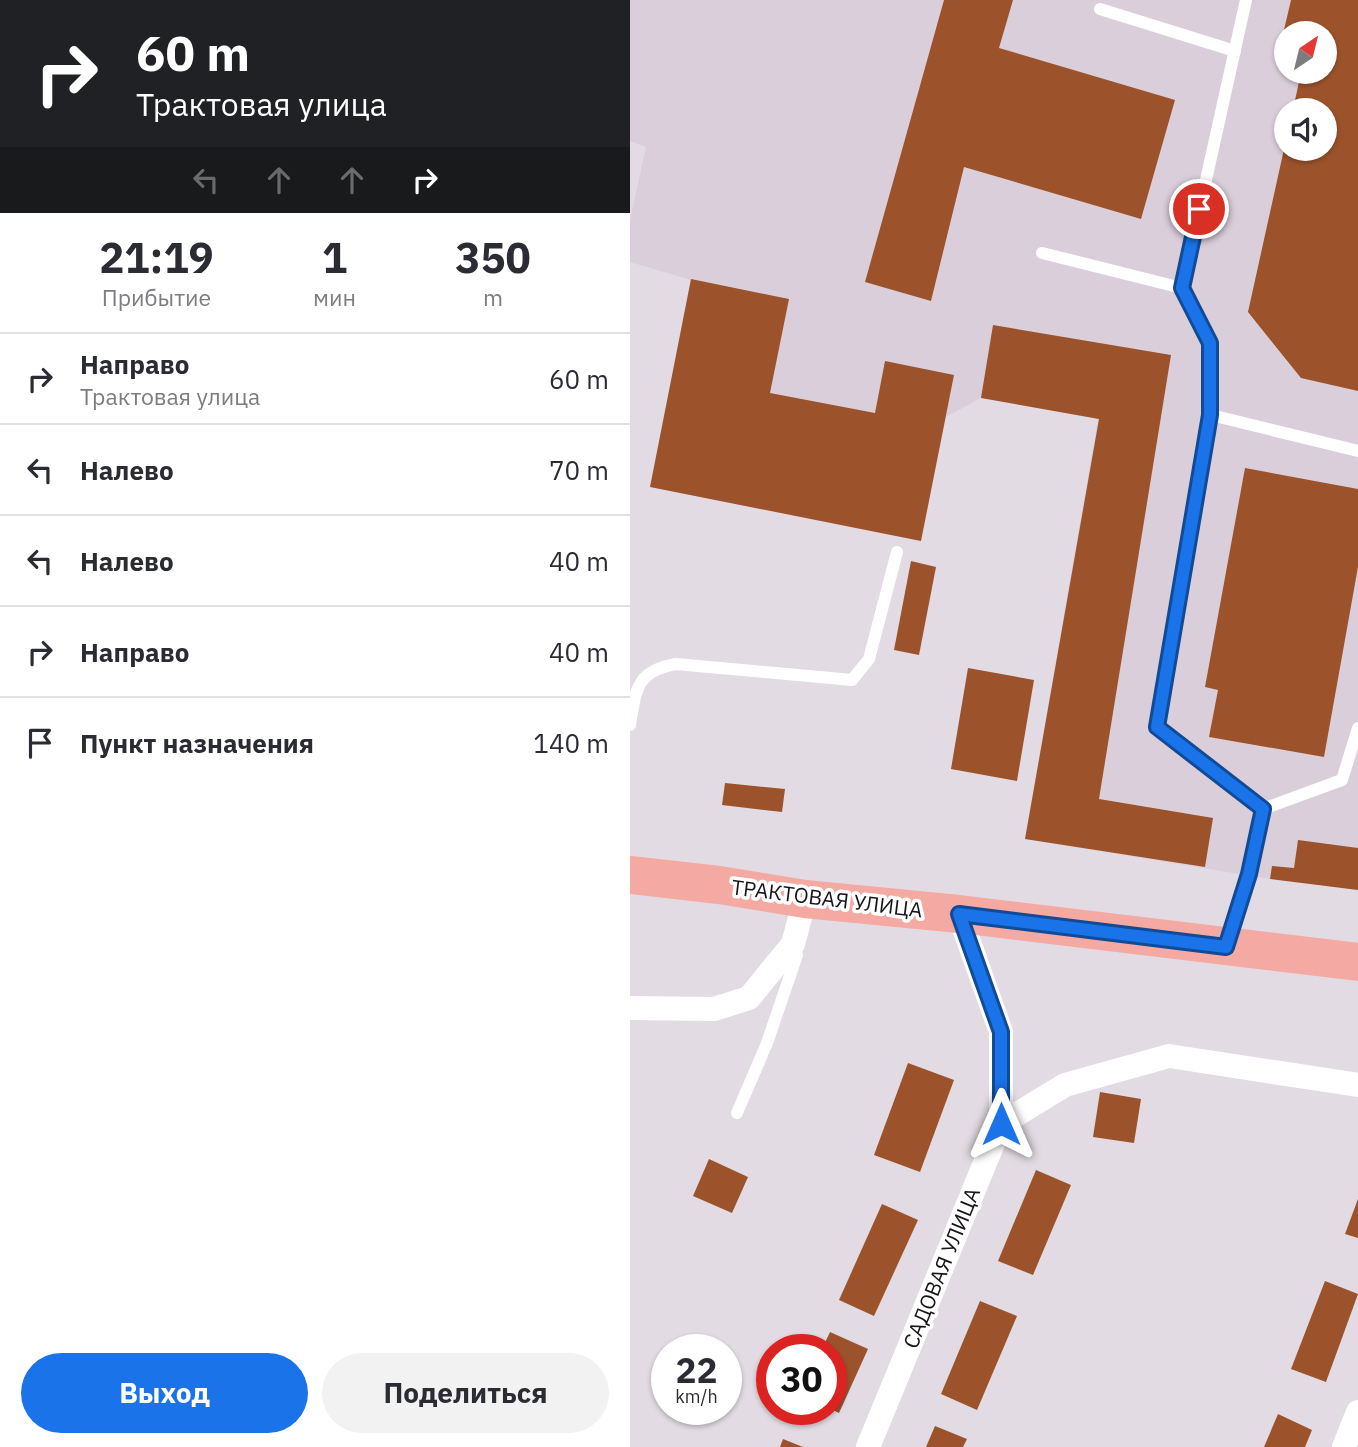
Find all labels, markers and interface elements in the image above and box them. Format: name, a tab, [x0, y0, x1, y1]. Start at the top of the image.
text: 60 m	[136, 21, 250, 84]
north arrow	[1274, 21, 1337, 84]
map controls	[1274, 21, 1337, 161]
icon: right	[21, 28, 112, 119]
text: Трактовая улица	[136, 83, 387, 125]
button: sound	[1274, 98, 1337, 161]
icon: left	[187, 161, 225, 199]
icon: ahead	[260, 161, 298, 199]
icon: ahead	[333, 161, 371, 199]
icon: right	[406, 161, 444, 199]
pin	[1169, 179, 1229, 239]
icon: arrive	[1180, 190, 1218, 228]
text: 21:19	[99, 230, 214, 285]
text: 1	[322, 230, 347, 285]
text: 350	[455, 230, 531, 285]
text: Прибытие	[102, 282, 211, 312]
text: мин	[313, 282, 356, 312]
text: m	[483, 282, 503, 312]
text: Направо	[80, 347, 189, 381]
icon: right	[21, 360, 59, 398]
text: 60 m	[549, 362, 609, 396]
text: Трактовая улица	[80, 381, 260, 411]
icon: left	[21, 451, 59, 489]
text: Налево	[80, 453, 174, 487]
text: 70 m	[549, 453, 609, 487]
icon: left	[21, 542, 59, 580]
text: Налево	[80, 544, 174, 578]
text: 40 m	[549, 544, 609, 578]
icon: right	[21, 633, 59, 671]
text: Направо	[80, 635, 189, 669]
text: 40 m	[549, 635, 609, 669]
icon: arrive	[21, 724, 59, 762]
text: Пункт назначения	[80, 726, 314, 760]
text: 140 m	[533, 726, 609, 760]
street label: ТРАКТОВАЯ УЛИЦА	[730, 872, 924, 924]
position arrow	[964, 1087, 1038, 1161]
street label: САДОВАЯ УЛИЦА	[896, 1183, 986, 1352]
speed limit sign: 30	[756, 1334, 847, 1425]
text: 22	[675, 1347, 718, 1393]
button: Выход	[21, 1353, 308, 1433]
button: Поделиться	[322, 1353, 609, 1433]
text: km/h	[675, 1385, 718, 1408]

